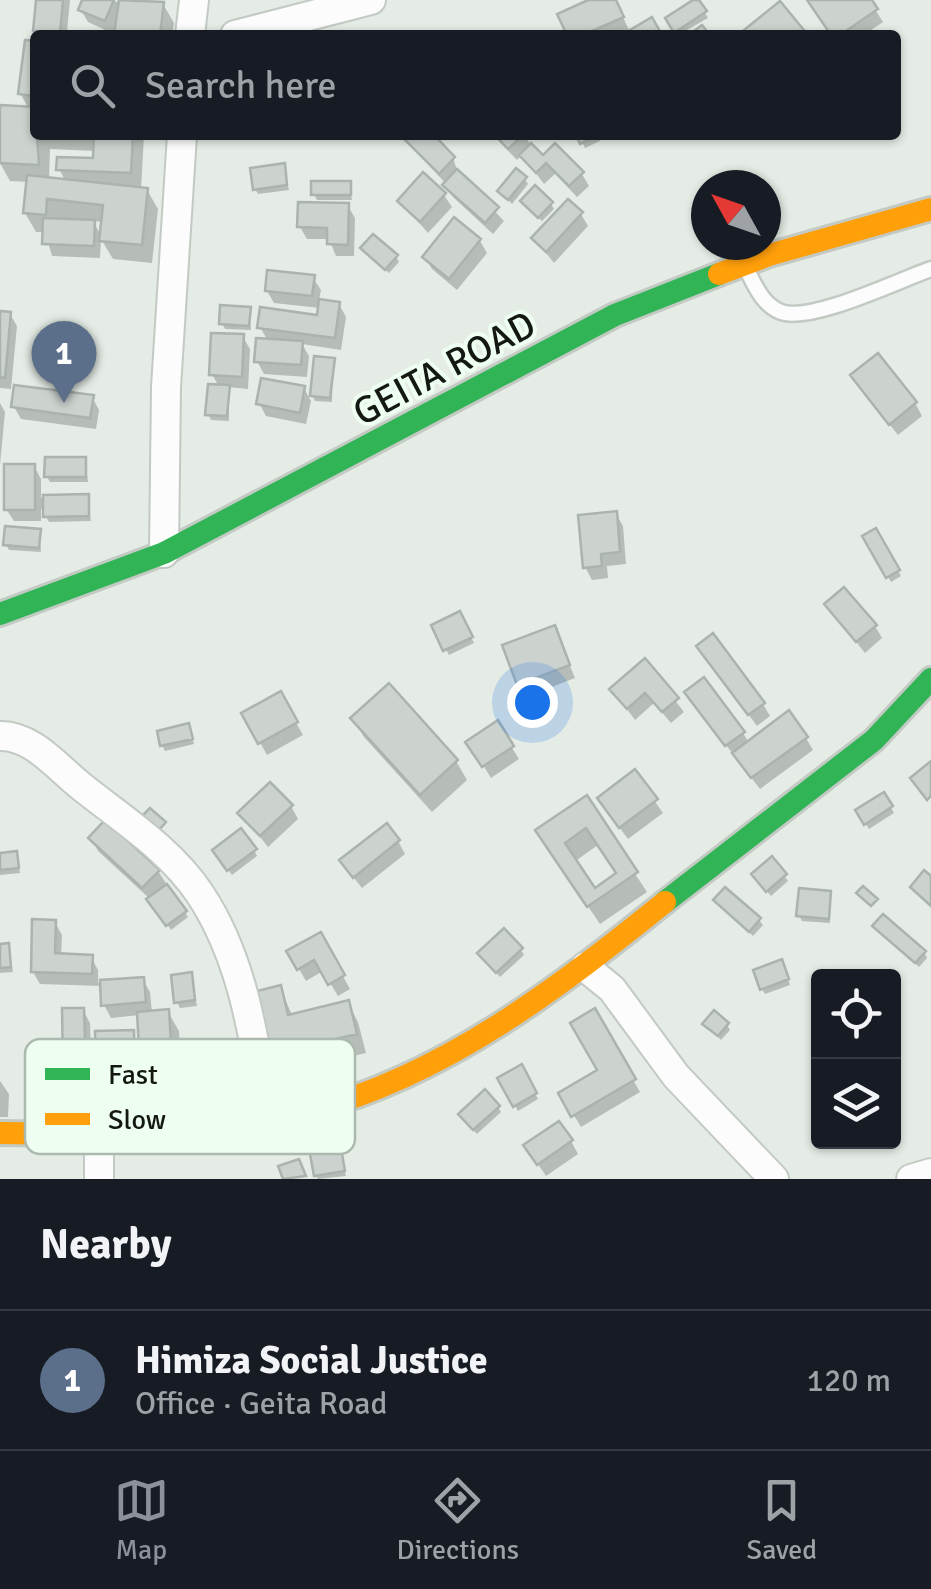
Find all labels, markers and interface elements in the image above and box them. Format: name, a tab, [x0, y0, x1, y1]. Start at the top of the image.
search box	[30, 30, 901, 140]
icon: search	[65, 58, 120, 113]
text: Search here	[145, 62, 337, 109]
north arrow	[691, 170, 781, 260]
street label: GEITA ROAD	[345, 301, 543, 436]
pin: 1	[32, 320, 96, 403]
your location	[507, 677, 558, 728]
map controls	[811, 969, 901, 1149]
button: locate	[811, 969, 901, 1059]
legend	[25, 1039, 355, 1154]
text: Fast	[108, 1058, 158, 1092]
button: layers	[811, 1059, 901, 1149]
text: Slow	[108, 1103, 166, 1137]
text: Nearby	[40, 1219, 172, 1270]
text: Himiza Social Justice	[135, 1337, 488, 1384]
text: 1	[64, 1361, 81, 1400]
text: 120 m	[807, 1361, 891, 1400]
text: Office · Geita Road	[135, 1384, 387, 1423]
tab: Map	[114, 1473, 169, 1567]
tab: Directions	[397, 1473, 519, 1567]
tab: Saved	[747, 1473, 817, 1567]

